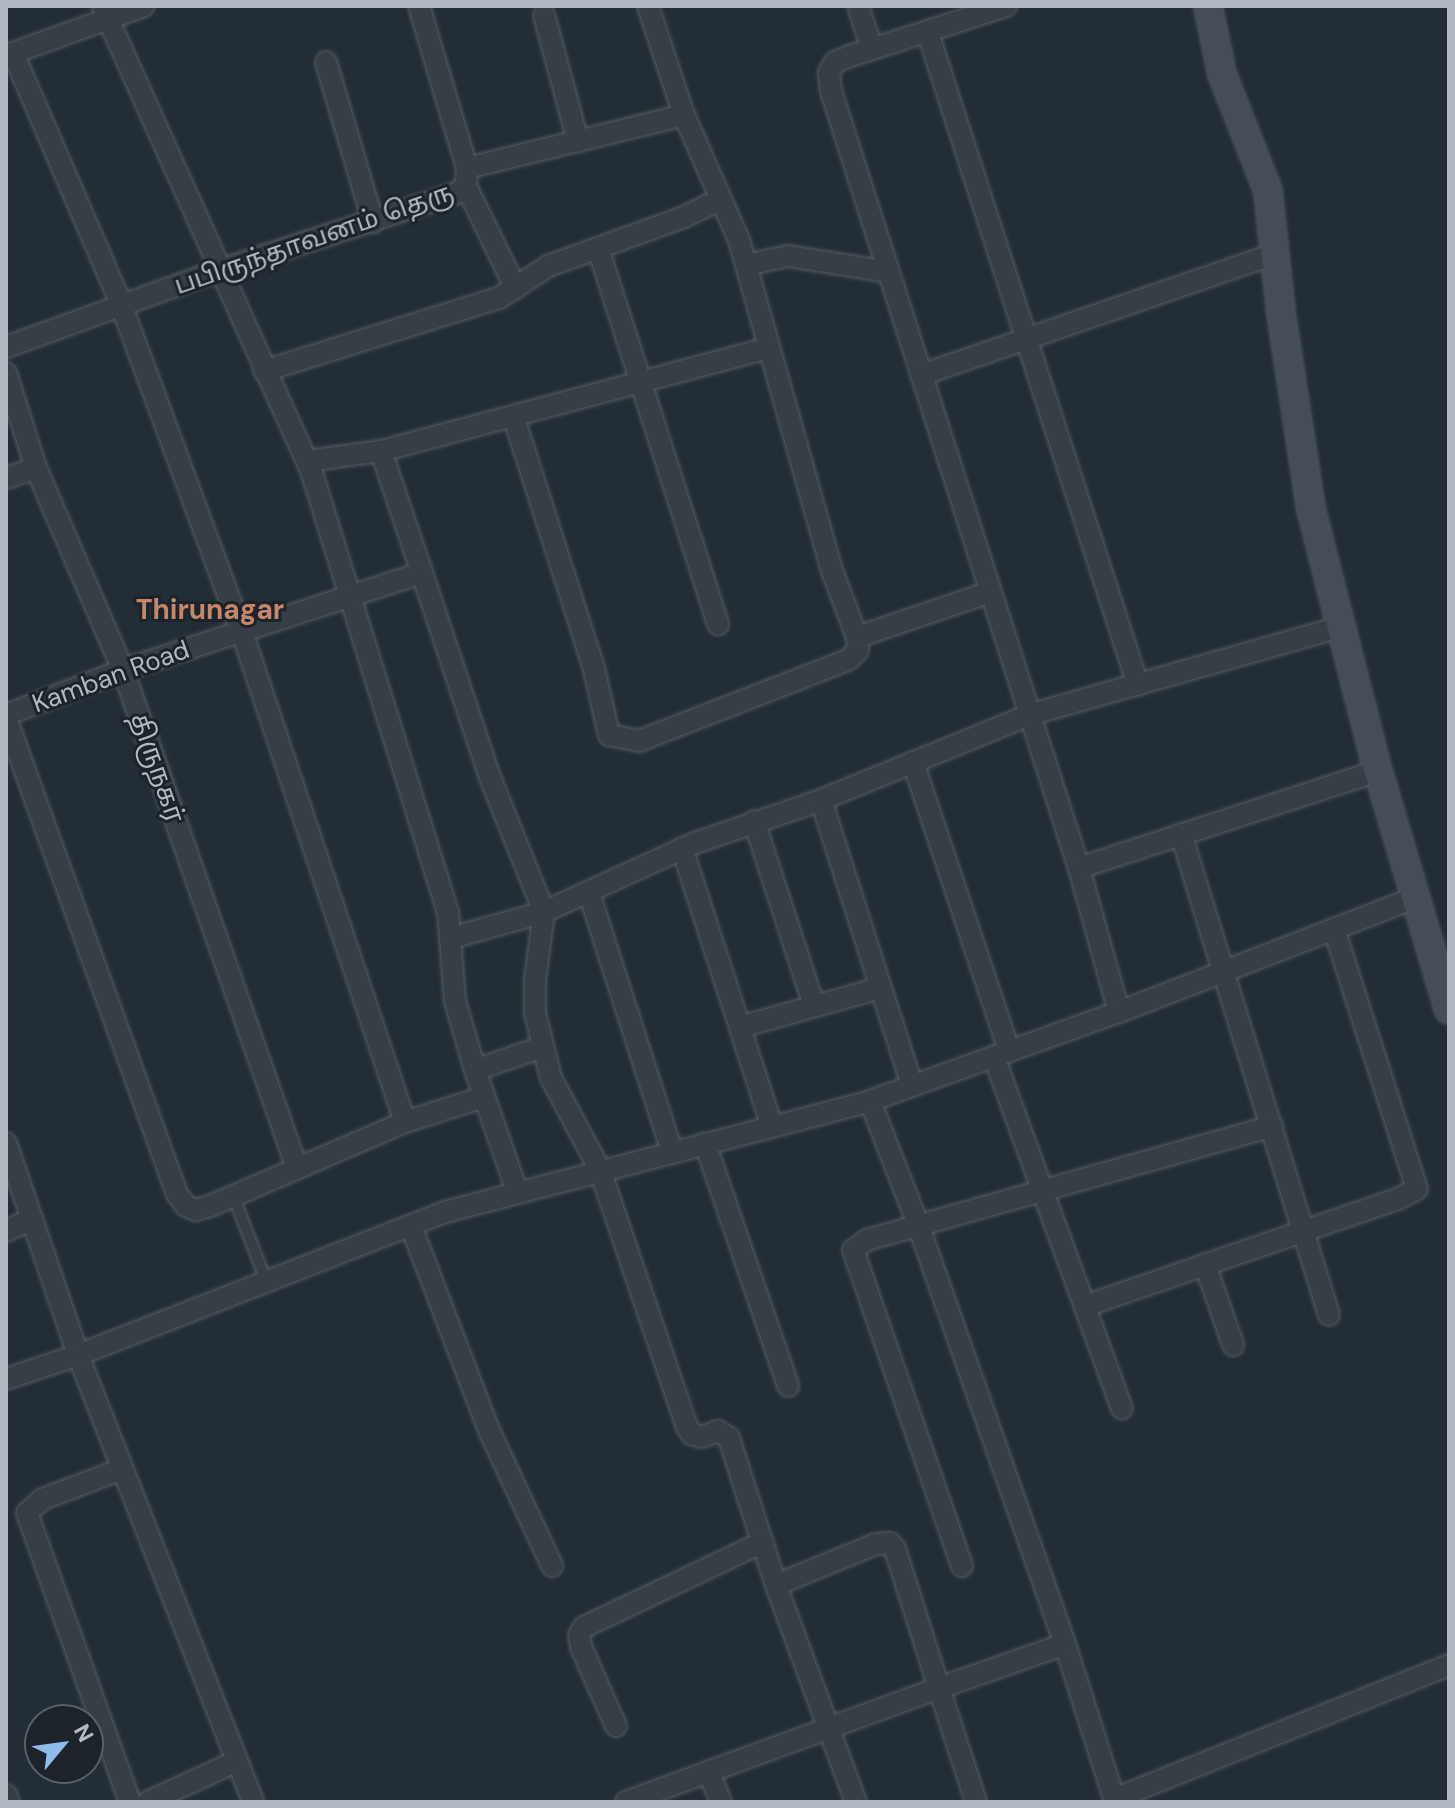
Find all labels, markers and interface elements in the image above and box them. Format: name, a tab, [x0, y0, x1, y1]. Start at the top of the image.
street label: பபிருந்தாவனம் தெரு	[170, 177, 458, 301]
district label: Thirunagar	[136, 593, 284, 627]
street label: Kamban Road	[28, 634, 194, 720]
street label: திருநகர்	[124, 709, 190, 827]
north arrow	[24, 1704, 104, 1784]
text: N	[67, 1719, 100, 1747]

